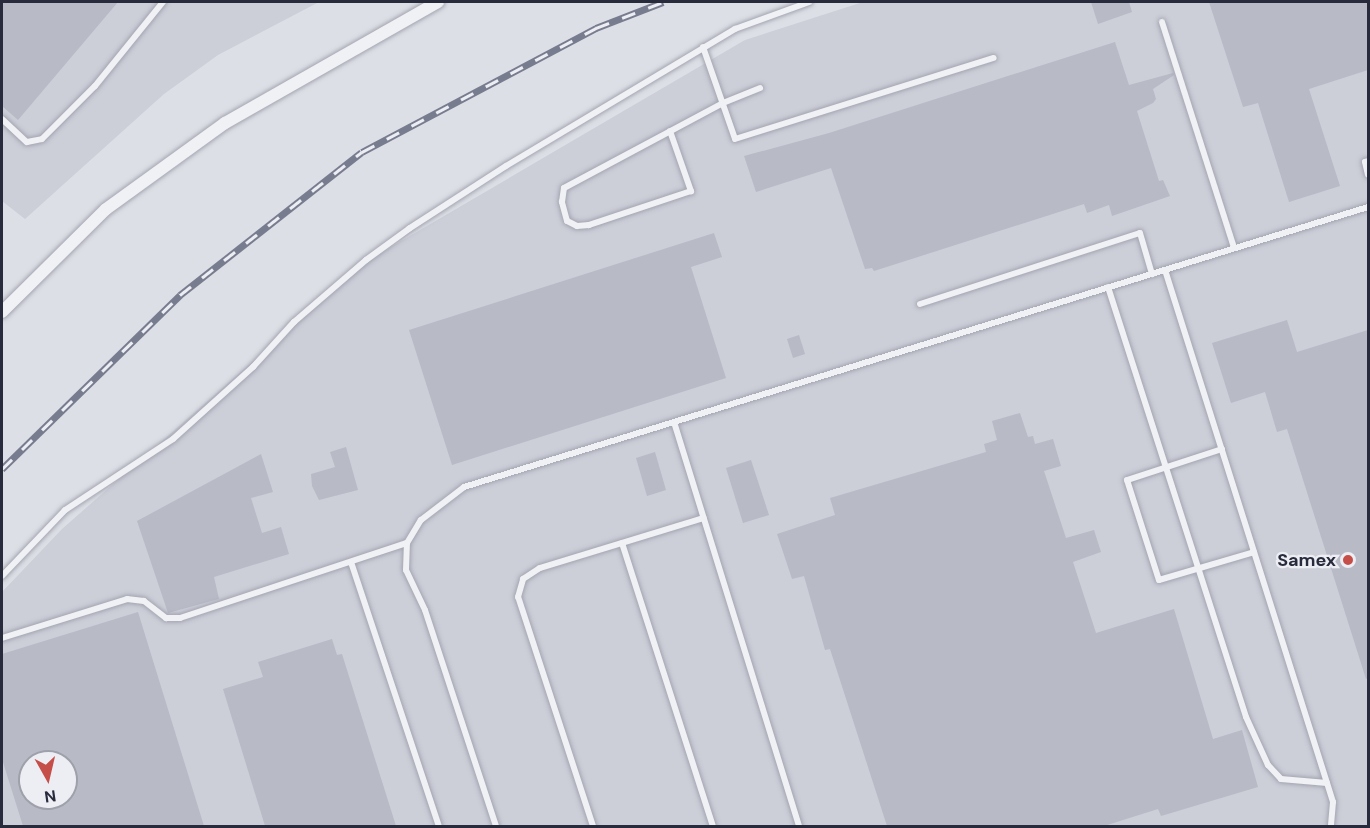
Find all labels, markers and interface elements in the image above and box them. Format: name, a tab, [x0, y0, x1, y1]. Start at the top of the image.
place label: Samex	[1277, 549, 1336, 571]
marker: Samex	[1341, 553, 1355, 567]
north arrow	[18, 750, 78, 810]
text: N	[43, 785, 58, 808]

